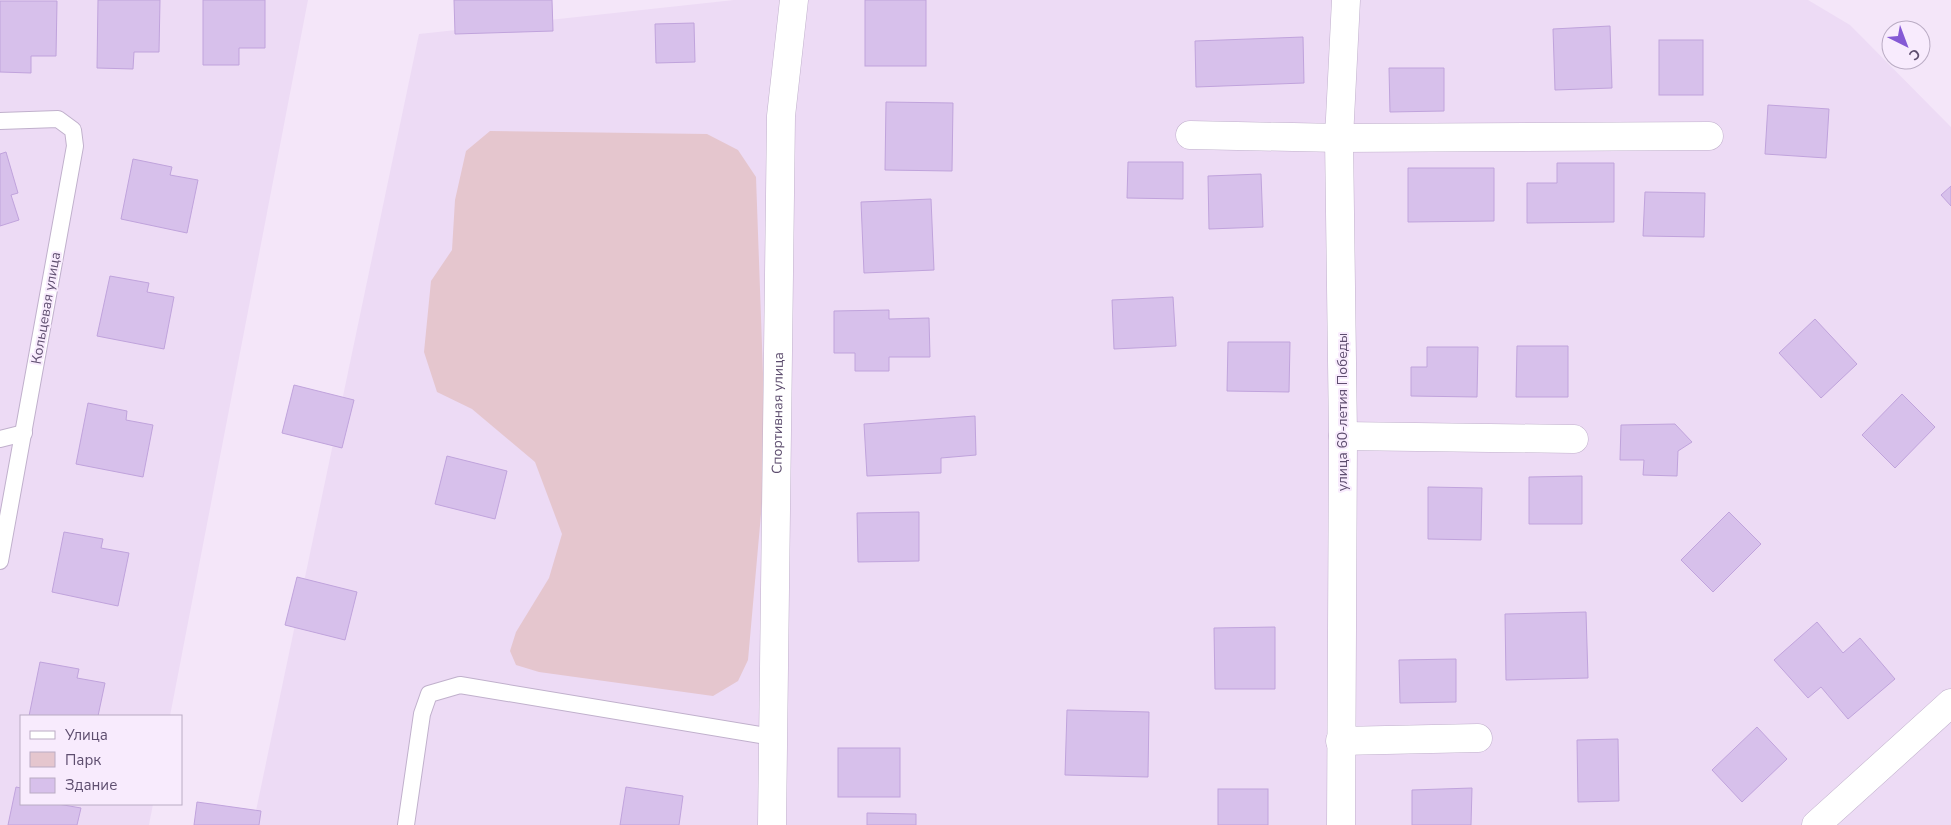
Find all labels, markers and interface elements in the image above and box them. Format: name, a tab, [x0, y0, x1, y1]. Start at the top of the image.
north arrow	[1881, 20, 1931, 70]
text: С	[1904, 44, 1924, 65]
street label: Кольцевая улица	[27, 250, 65, 366]
street label: улица 60-летия Победы	[1333, 333, 1352, 491]
street label: Спортивная улица	[767, 352, 788, 474]
legend	[20, 715, 182, 805]
text: Улица	[64, 725, 108, 745]
text: Парк	[65, 750, 101, 770]
text: Здание	[65, 775, 117, 795]

